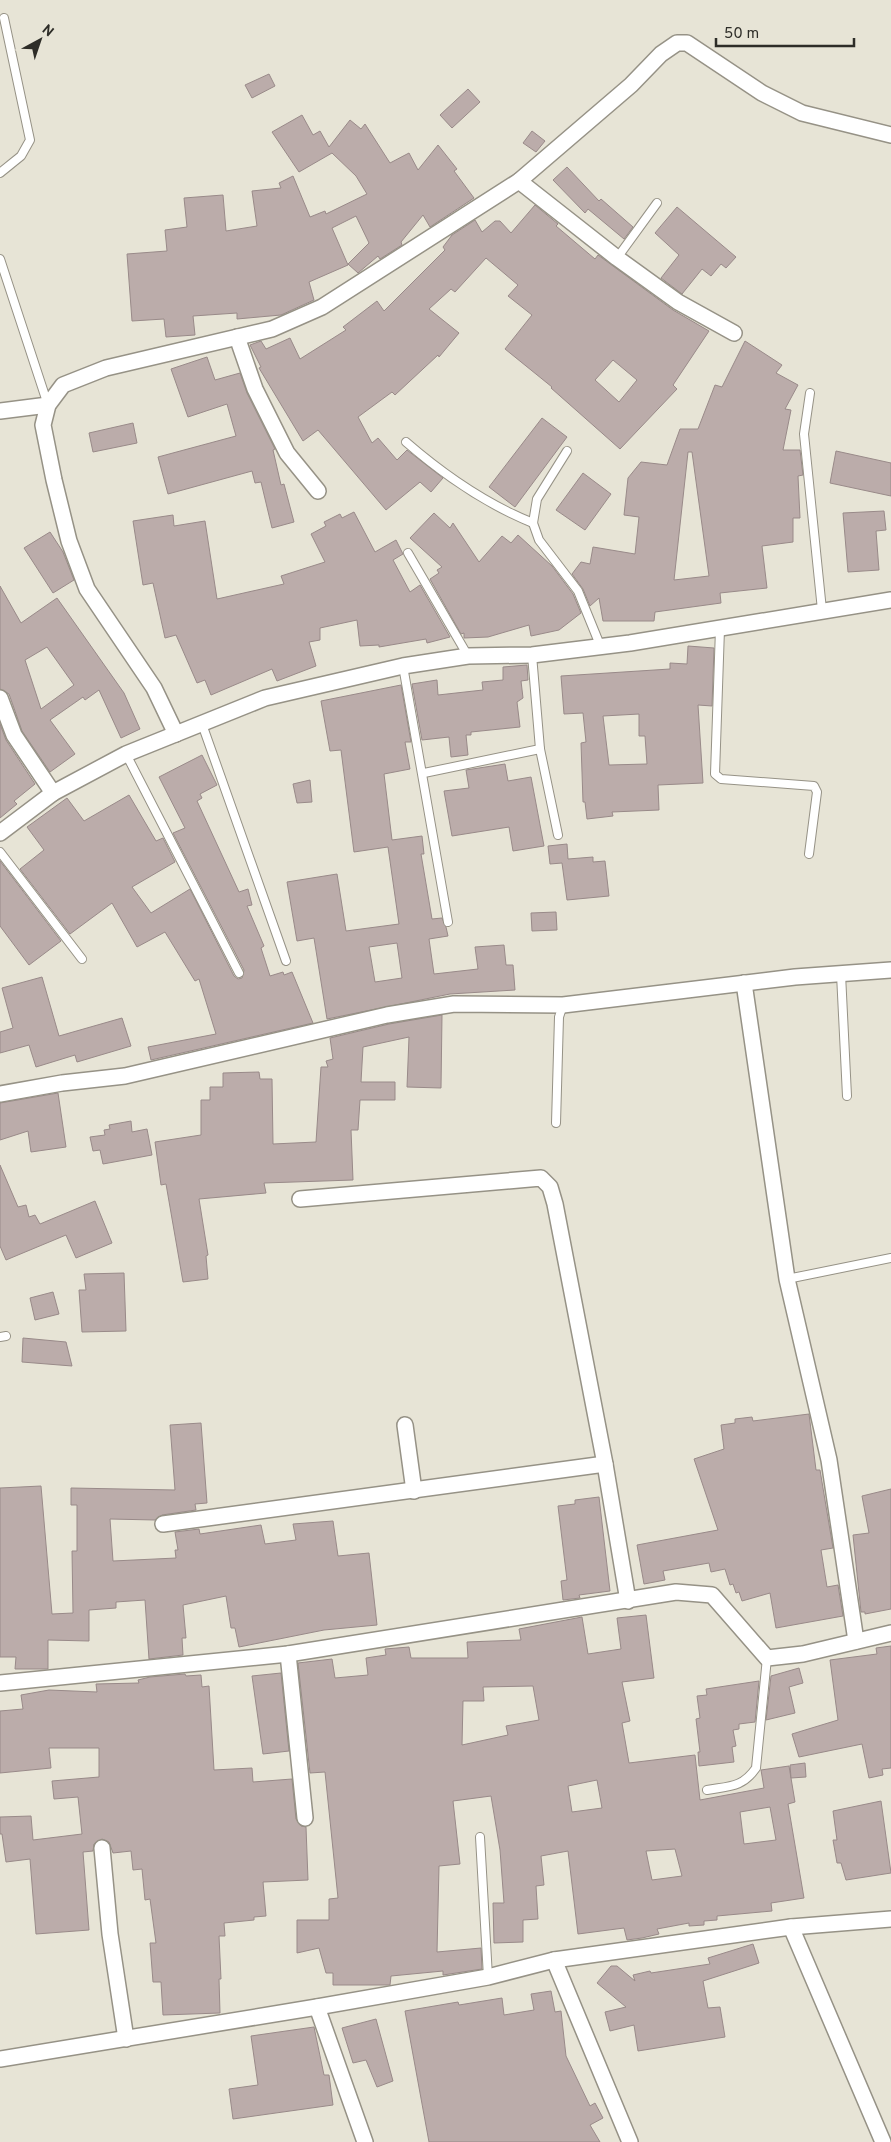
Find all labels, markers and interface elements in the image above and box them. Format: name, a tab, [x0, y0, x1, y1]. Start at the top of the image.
north arrow	[15, 15, 65, 65]
scale bar	[716, 15, 854, 47]
text: N	[38, 21, 57, 41]
text: 50 m	[724, 25, 759, 44]

